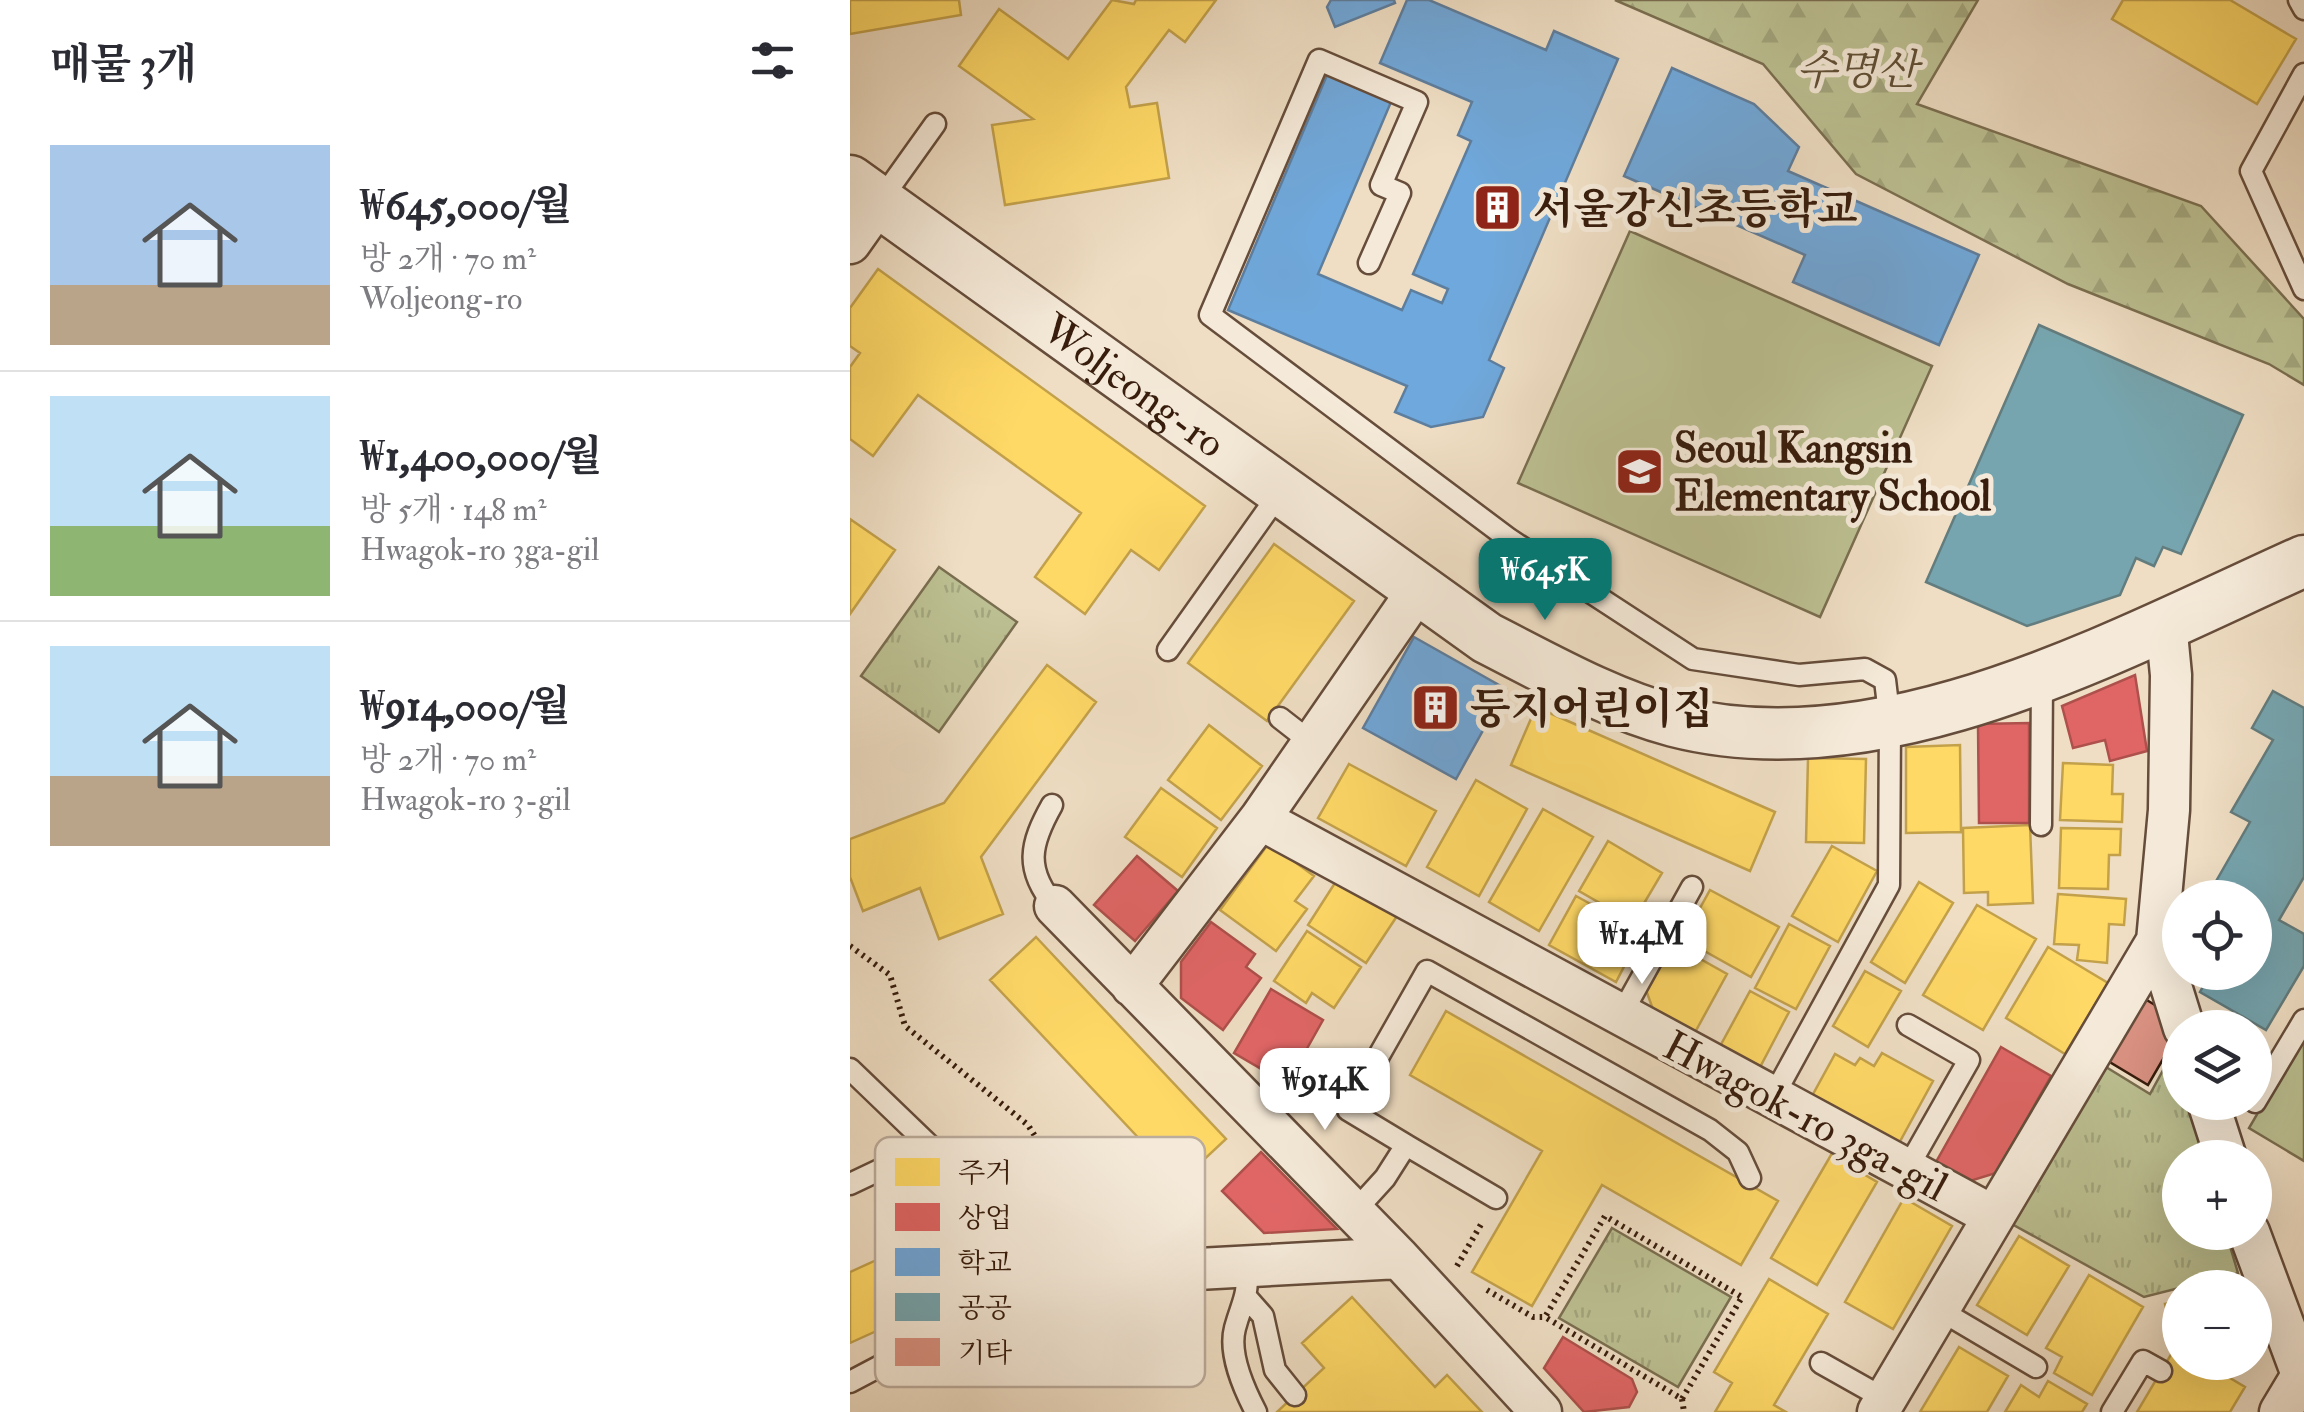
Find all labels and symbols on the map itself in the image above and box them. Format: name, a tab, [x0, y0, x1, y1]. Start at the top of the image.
park label: 수명산	[1796, 45, 1923, 97]
building icon: 서울강신초등학교	[1472, 182, 1524, 234]
place label: 서울강신초등학교	[1533, 184, 1858, 236]
street label: Woljeong-ro	[1031, 303, 1235, 470]
place label: Seoul Kangsin Elementary School	[1674, 423, 1991, 524]
school or university icon: Seoul Kangsin Elementary School	[1613, 445, 1665, 497]
pin: ₩645K	[1475, 538, 1615, 623]
building icon: 둥지어린이집	[1409, 682, 1461, 734]
place label: 둥지어린이집	[1470, 684, 1713, 736]
pin: ₩1.4M	[1572, 902, 1712, 987]
street label: Hwagok-ro 3ga-gil	[1654, 1020, 1956, 1214]
pin: ₩914K	[1255, 1048, 1395, 1133]
legend	[875, 1137, 1205, 1387]
text: 주거	[958, 1156, 1012, 1191]
text: 상업	[958, 1201, 1012, 1236]
text: 학교	[958, 1246, 1012, 1281]
text: 공공	[958, 1291, 1012, 1326]
text: 기타	[958, 1336, 1012, 1371]

